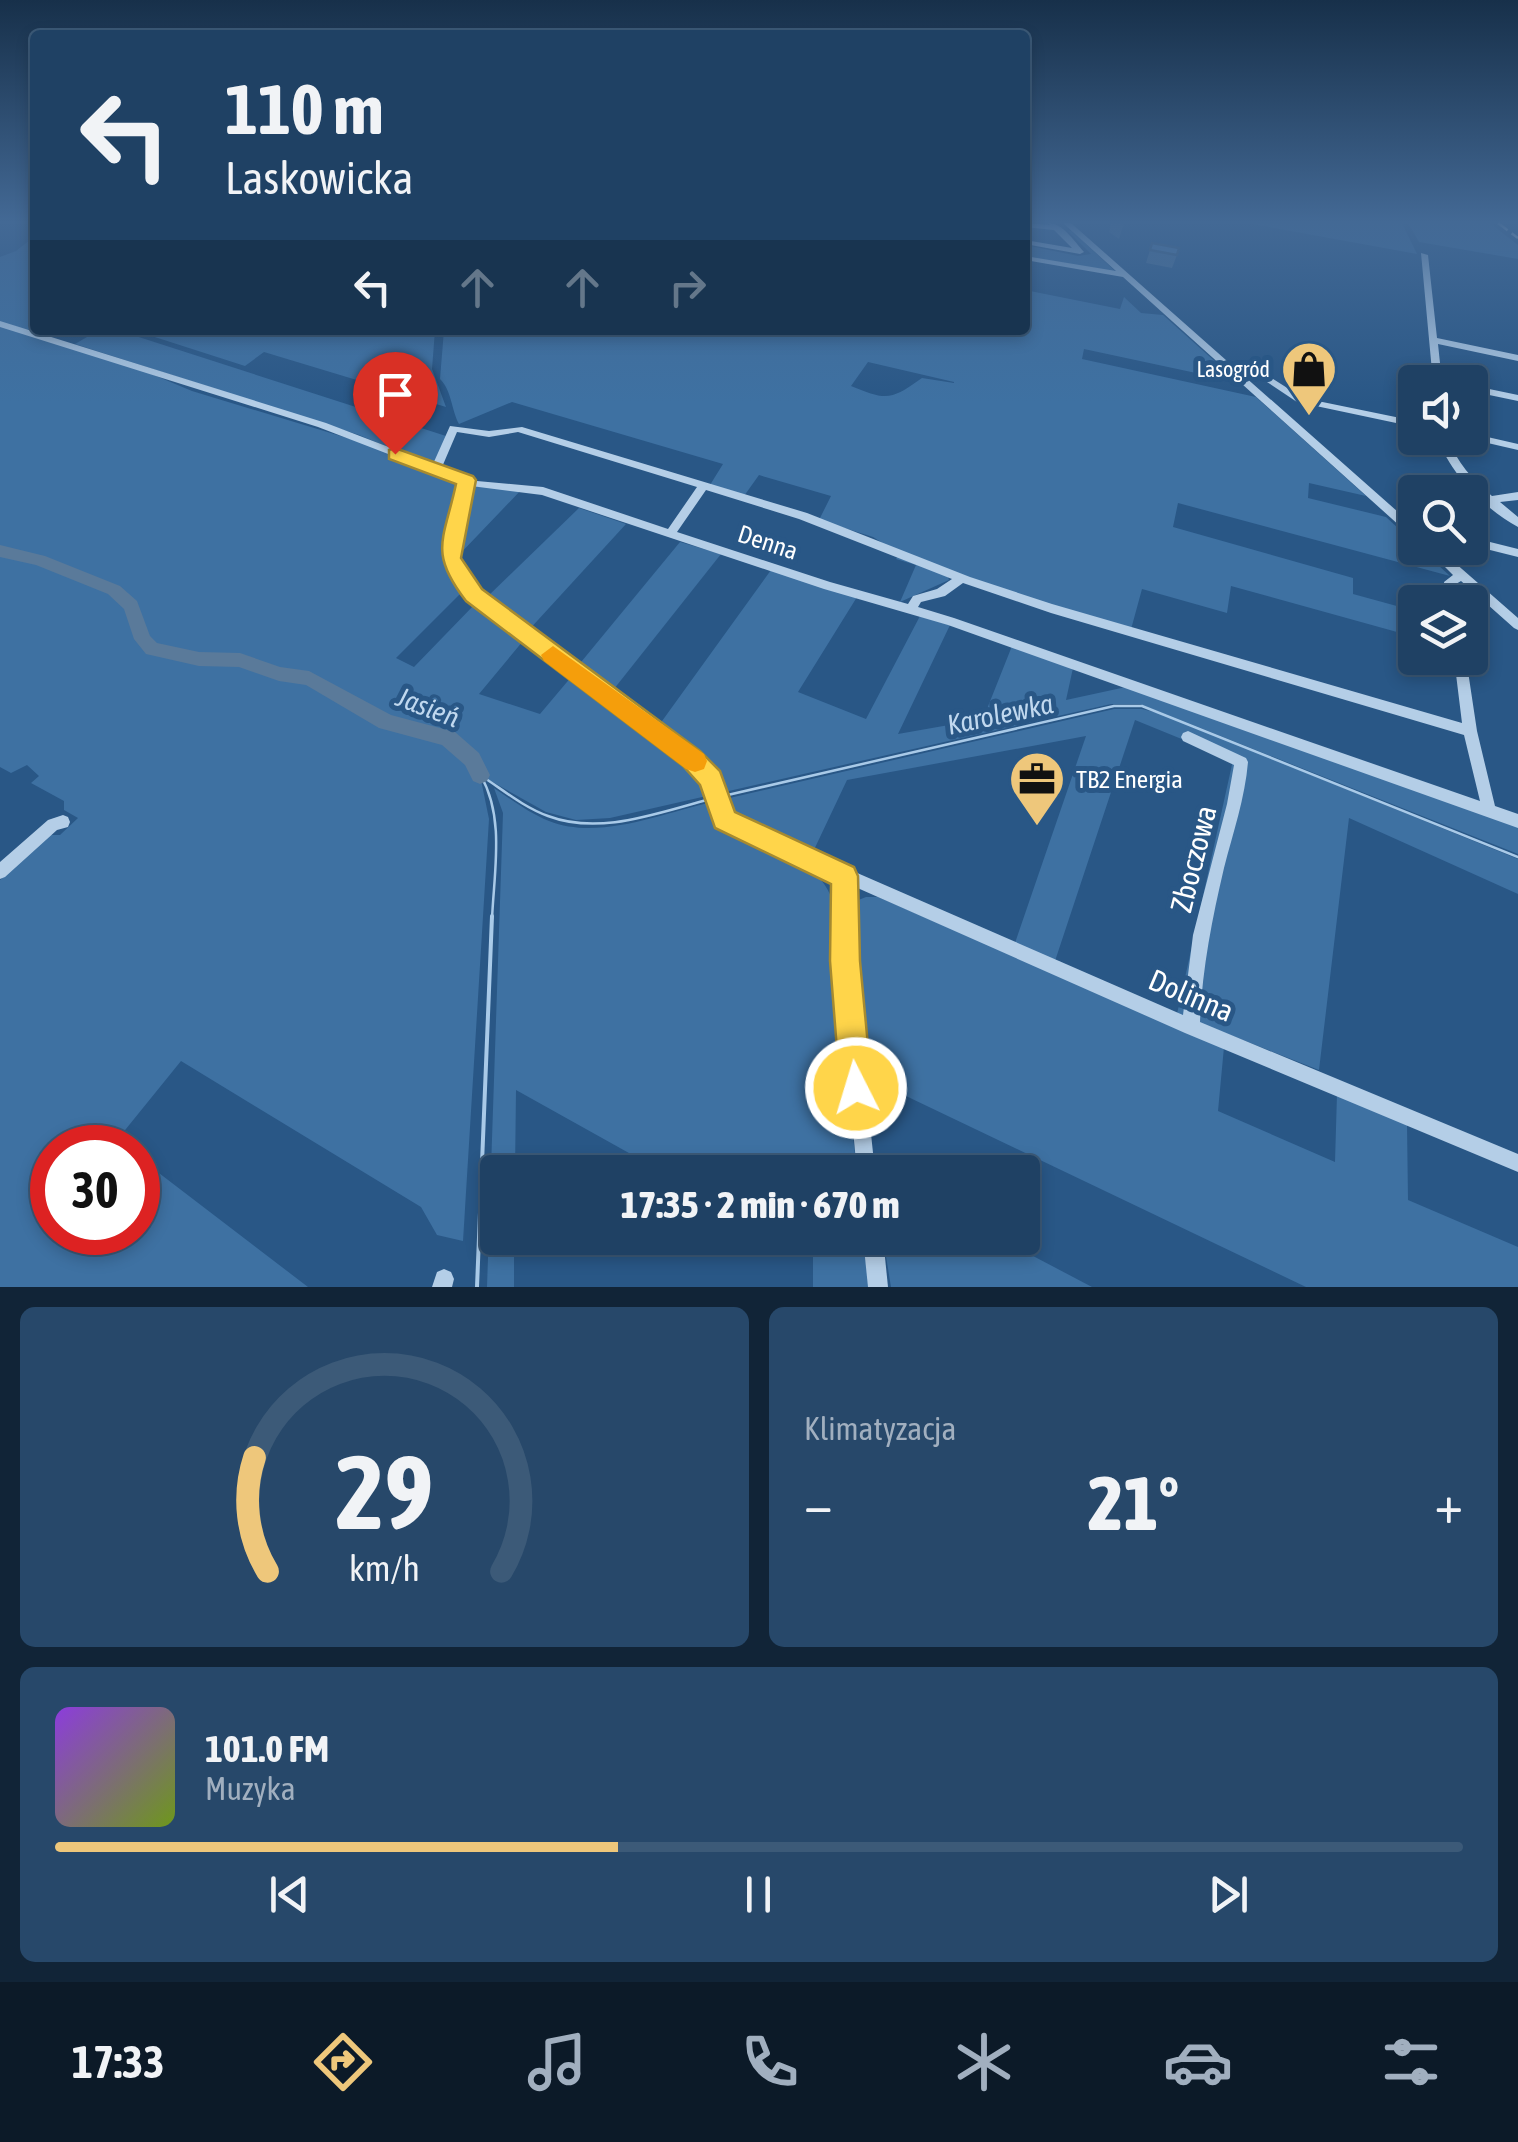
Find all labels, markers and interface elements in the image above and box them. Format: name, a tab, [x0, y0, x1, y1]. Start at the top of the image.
text: 110 m	[225, 69, 384, 149]
icon: left	[60, 70, 190, 200]
text: Laskowicka	[225, 152, 413, 204]
icon: left	[345, 260, 400, 315]
icon: ahead	[450, 260, 505, 315]
icon: ahead	[555, 260, 610, 315]
icon: right	[660, 260, 715, 315]
shop icon: Lasogród	[1279, 339, 1339, 418]
pin	[353, 352, 438, 455]
place label: Lasogród	[1196, 356, 1270, 382]
map controls	[1398, 365, 1488, 675]
button: sound	[1398, 365, 1488, 455]
icon: arrive	[368, 367, 423, 422]
button: search	[1398, 475, 1488, 565]
street label: Denna	[735, 519, 801, 565]
button: layers	[1398, 585, 1488, 675]
water label: Jasień	[391, 680, 464, 734]
water label: Karolewka	[944, 687, 1056, 741]
office icon: TB2 Energia	[1007, 749, 1067, 828]
place label: TB2 Energia	[1076, 765, 1183, 793]
street label: Zboczowa	[1163, 802, 1223, 916]
street label: Dolinna	[1144, 962, 1239, 1028]
position arrow	[804, 1036, 908, 1140]
speed limit sign: 30	[30, 1125, 160, 1255]
text: 17:35 · 2 min · 670 m	[620, 1183, 900, 1226]
text: Klimatyzacja	[804, 1410, 956, 1447]
text: 29	[336, 1432, 433, 1551]
text: 21°	[1088, 1460, 1179, 1546]
text: −	[804, 1472, 833, 1535]
text: +	[1434, 1472, 1463, 1535]
text: km/h	[349, 1548, 420, 1589]
text: 101.0 FM	[205, 1727, 329, 1770]
text: Muzyka	[205, 1770, 296, 1807]
icon: previous	[262, 1867, 317, 1922]
icon: pause	[731, 1867, 786, 1922]
icon: next	[1201, 1867, 1256, 1922]
icon: directions	[308, 2027, 378, 2097]
icon: music	[522, 2027, 592, 2097]
icon: phone	[735, 2027, 805, 2097]
icon: climate	[949, 2027, 1019, 2097]
icon: car	[1163, 2027, 1233, 2097]
icon: filters	[1376, 2027, 1446, 2097]
text: 17:33	[72, 2036, 164, 2088]

